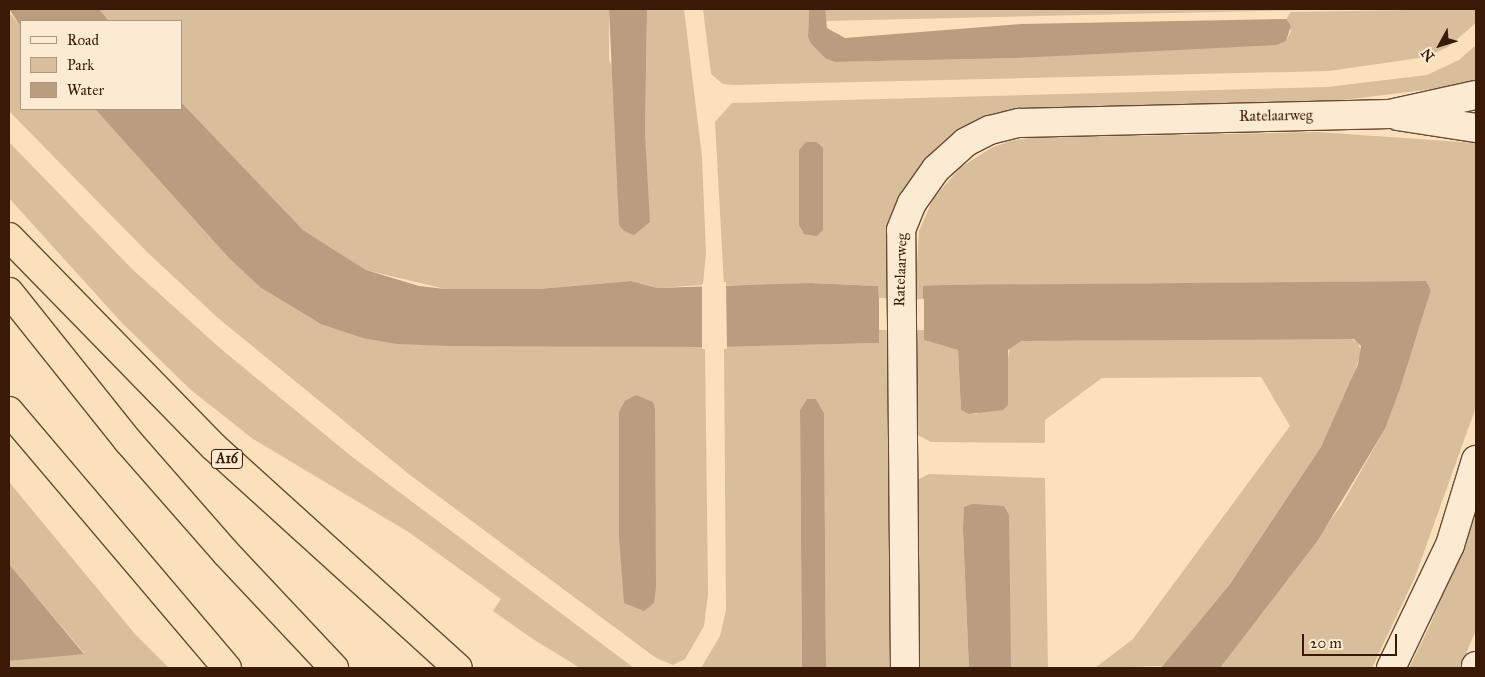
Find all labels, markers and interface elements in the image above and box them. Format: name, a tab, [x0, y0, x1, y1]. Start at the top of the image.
legend	[20, 20, 182, 110]
north arrow	[1415, 20, 1465, 70]
text: Road	[67, 31, 99, 49]
text: N	[1418, 45, 1438, 65]
text: Park	[67, 56, 94, 74]
text: Water	[67, 81, 104, 99]
street label: Ratelaarweg	[1239, 106, 1313, 126]
street label: Ratelaarweg	[891, 233, 911, 307]
road number: A16	[211, 448, 243, 470]
scale bar	[1305, 624, 1400, 656]
text: 20 m	[1310, 634, 1342, 652]

